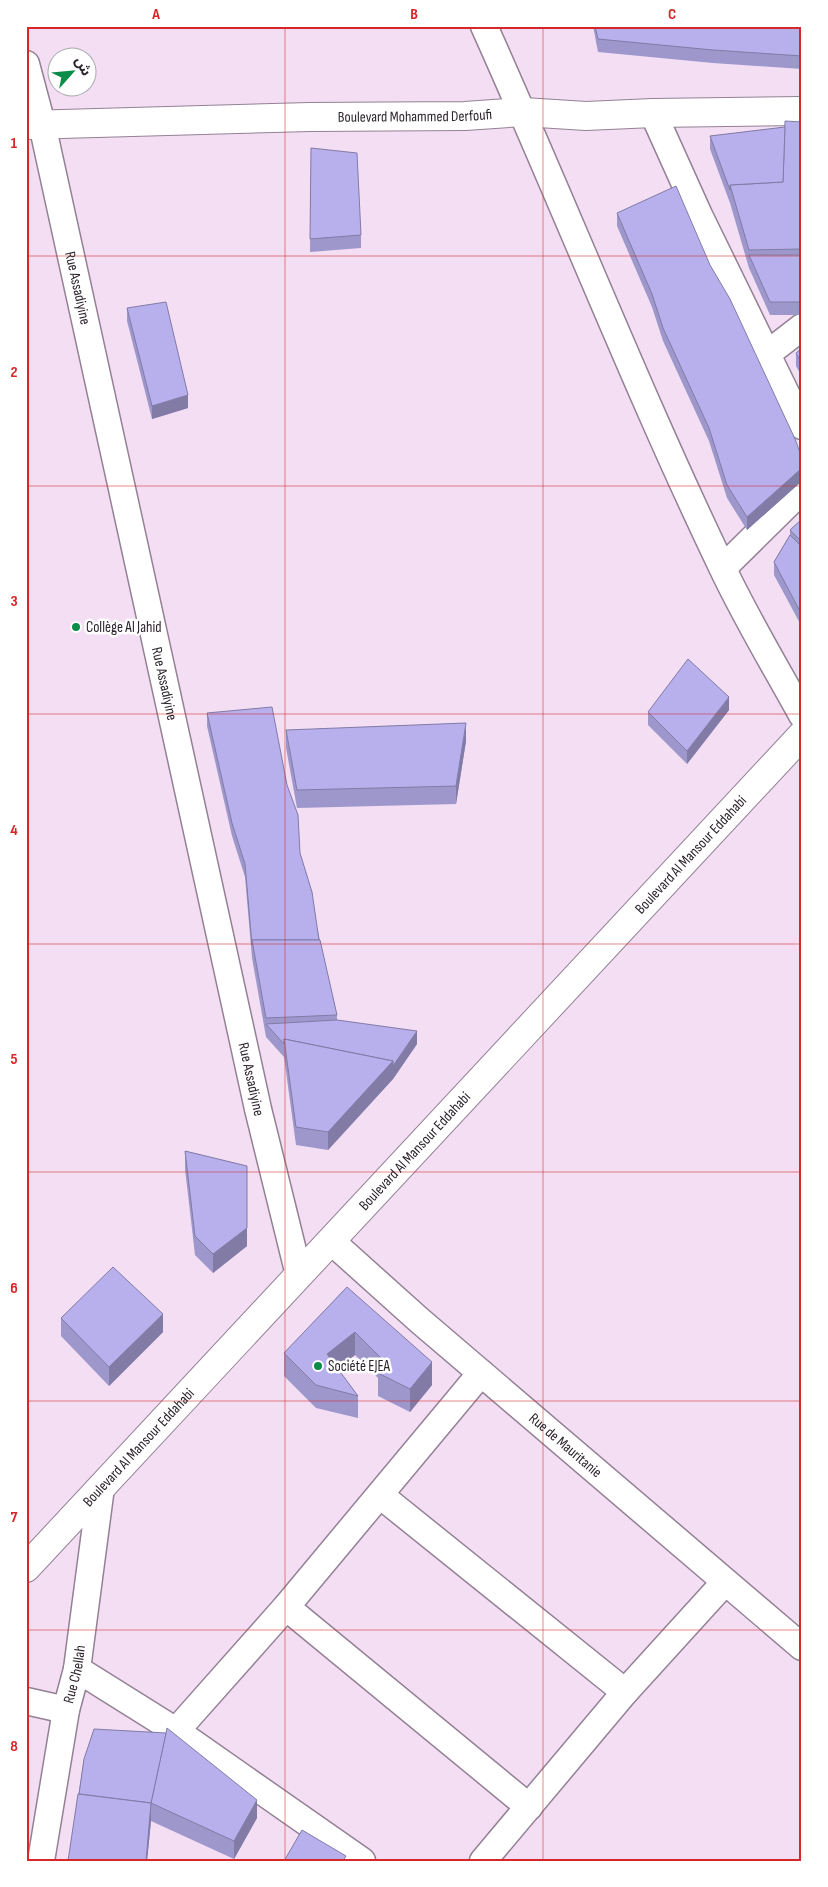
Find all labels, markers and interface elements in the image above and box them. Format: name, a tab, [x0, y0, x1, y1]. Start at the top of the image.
text: A	[151, 5, 160, 24]
text: B	[410, 5, 418, 24]
text: C	[668, 5, 676, 24]
north arrow	[48, 48, 98, 98]
text: ش	[71, 54, 95, 79]
street label: Boulevard Mohammed Derfoufi	[338, 105, 493, 127]
text: 1	[11, 134, 18, 153]
street label: Rue Assadiyine	[60, 250, 95, 327]
text: 2	[10, 363, 18, 382]
text: 3	[10, 592, 18, 611]
place label: Collège Al Jahid	[86, 618, 161, 637]
marker: Collège Al Jahid	[70, 621, 82, 633]
street label: Rue Assadiyine	[147, 645, 181, 722]
street label: Boulevard Al Mansour Eddahabi	[631, 792, 751, 918]
text: 4	[10, 821, 18, 840]
street label: Rue Assadiyine	[234, 1041, 268, 1118]
text: 5	[10, 1050, 18, 1069]
street label: Boulevard Al Mansour Eddahabi	[355, 1088, 475, 1215]
text: 6	[10, 1279, 18, 1298]
place label: Société EJEA	[328, 1357, 391, 1376]
marker: Société EJEA	[312, 1360, 324, 1372]
street label: Boulevard Al Mansour Eddahabi	[79, 1384, 199, 1511]
street label: Rue de Mauritanie	[525, 1409, 606, 1482]
text: 7	[11, 1508, 18, 1527]
street label: Rue Chellah	[59, 1644, 90, 1705]
text: 8	[10, 1737, 18, 1756]

